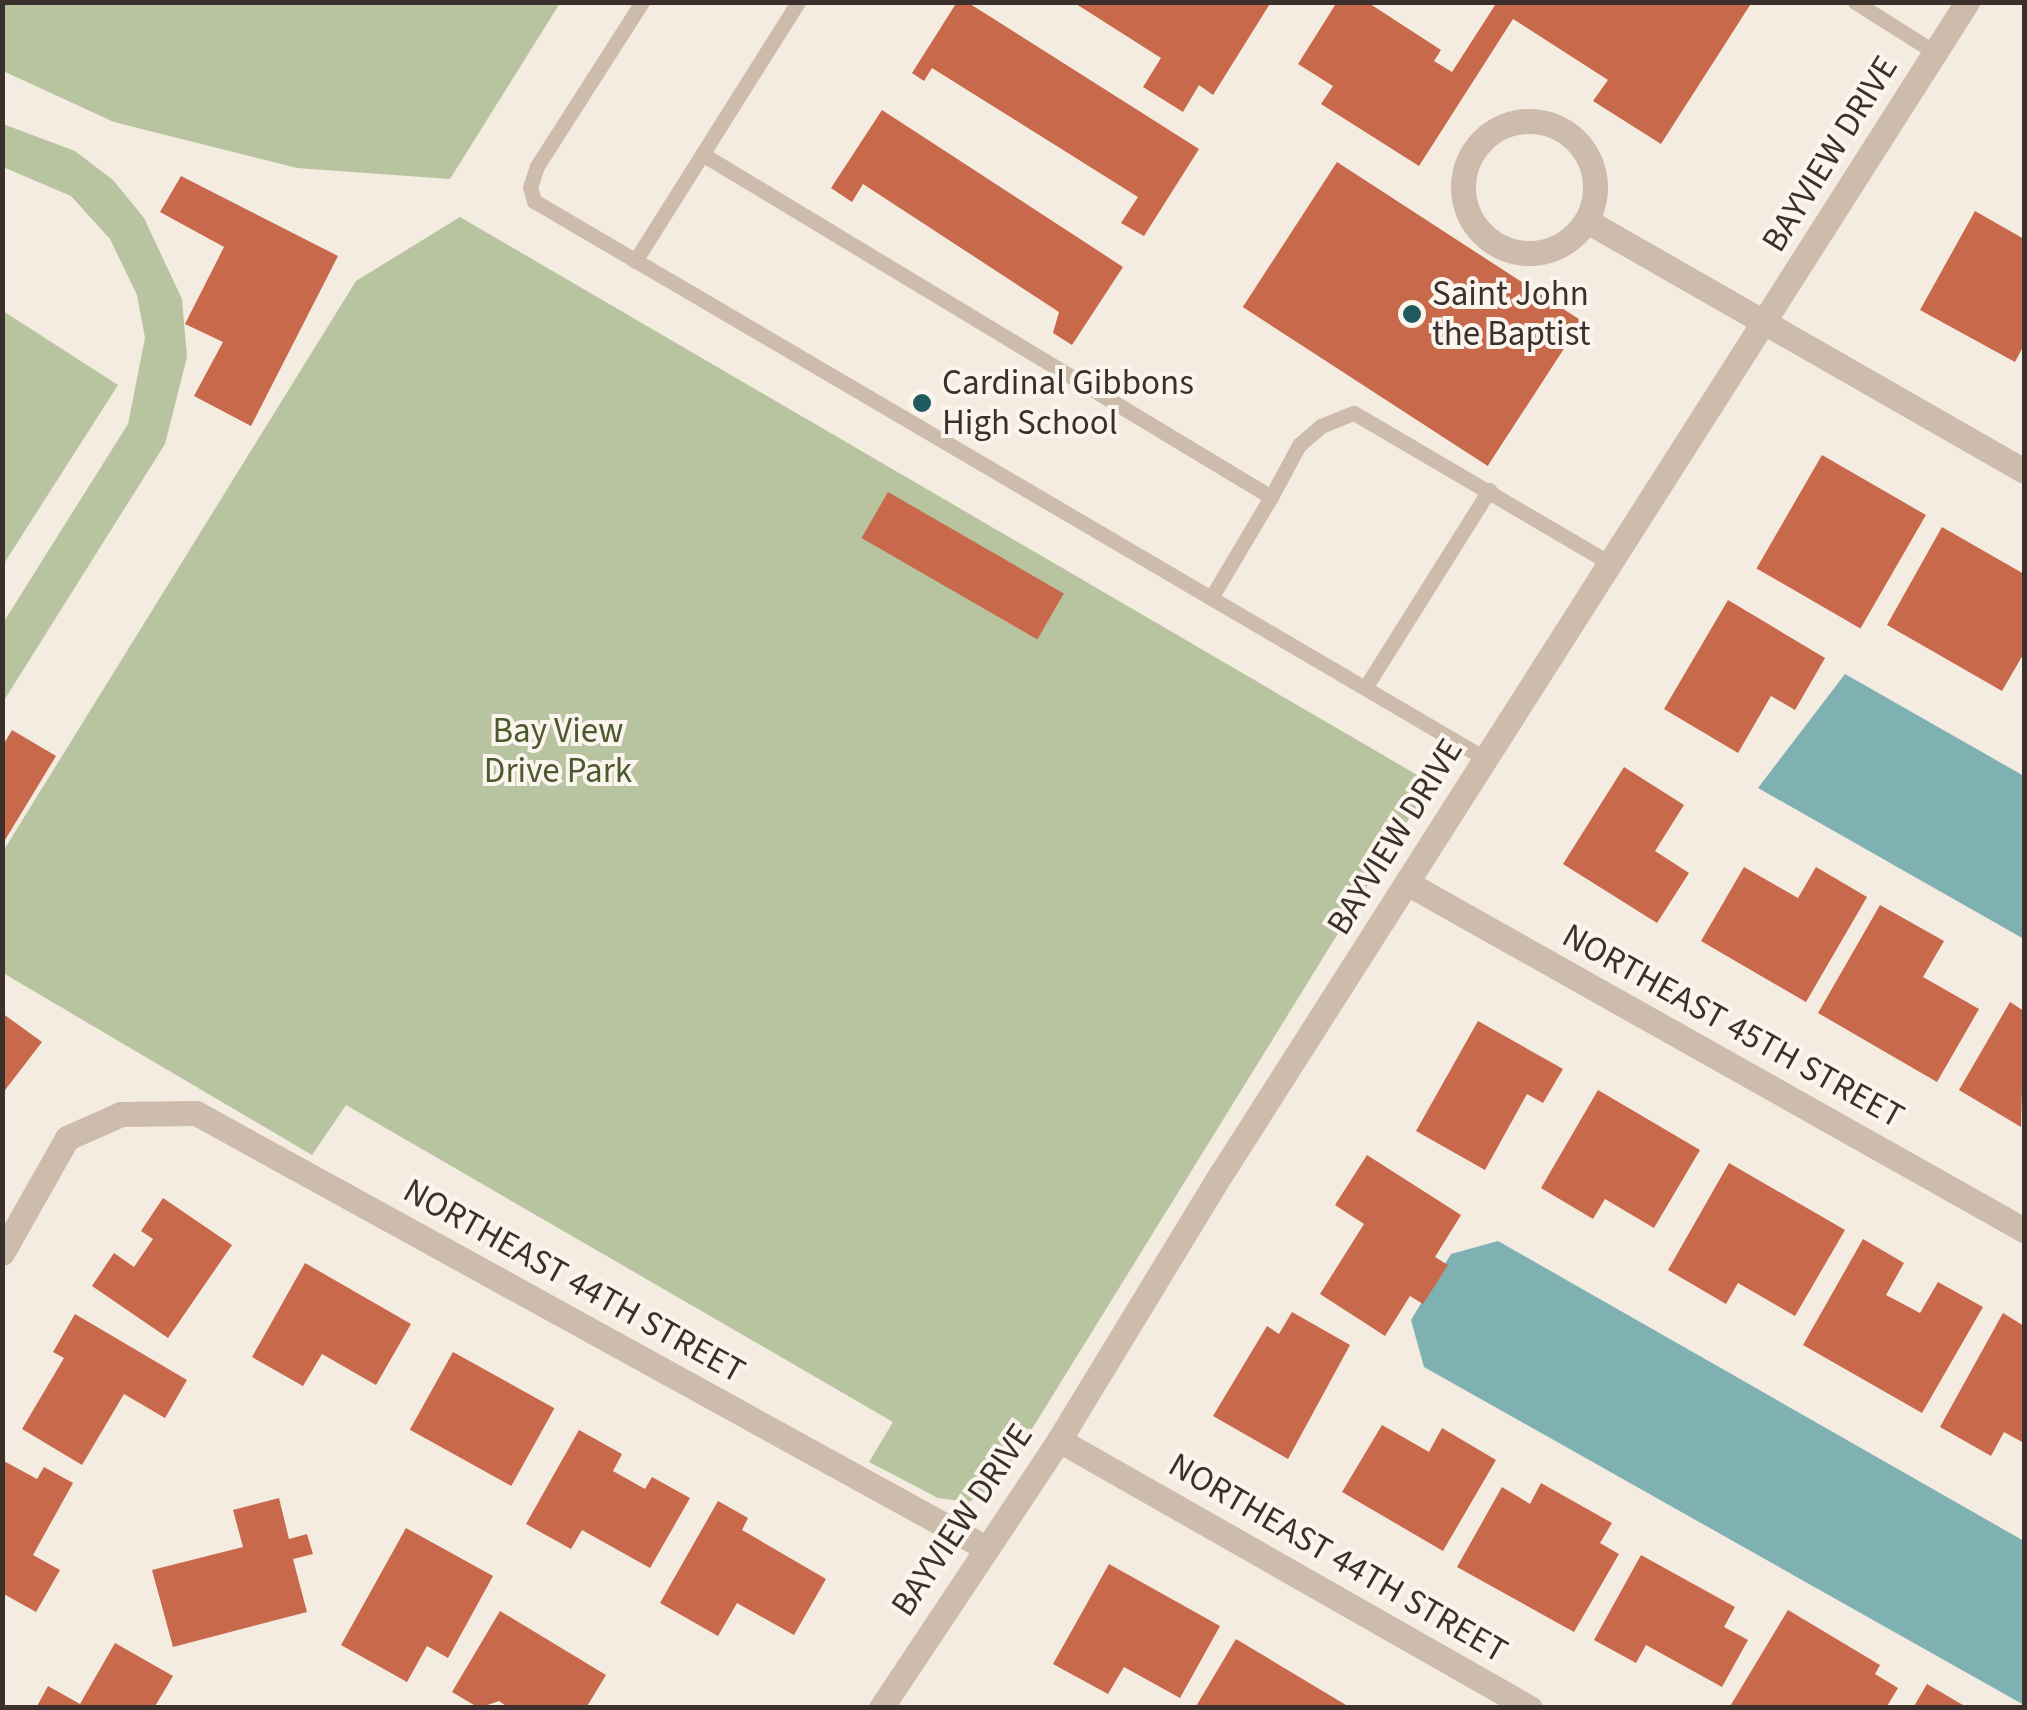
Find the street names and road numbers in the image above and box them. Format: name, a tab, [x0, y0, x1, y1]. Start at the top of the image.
street label: BAYVIEW DRIVE	[1753, 48, 1907, 260]
street label: BAYVIEW DRIVE	[1318, 731, 1472, 943]
street label: NORTHEAST 45TH STREET	[1555, 915, 1911, 1137]
street label: NORTHEAST 44TH STREET	[396, 1170, 752, 1392]
street label: BAYVIEW DRIVE	[882, 1416, 1042, 1624]
street label: NORTHEAST 44TH STREET	[1161, 1444, 1515, 1672]

